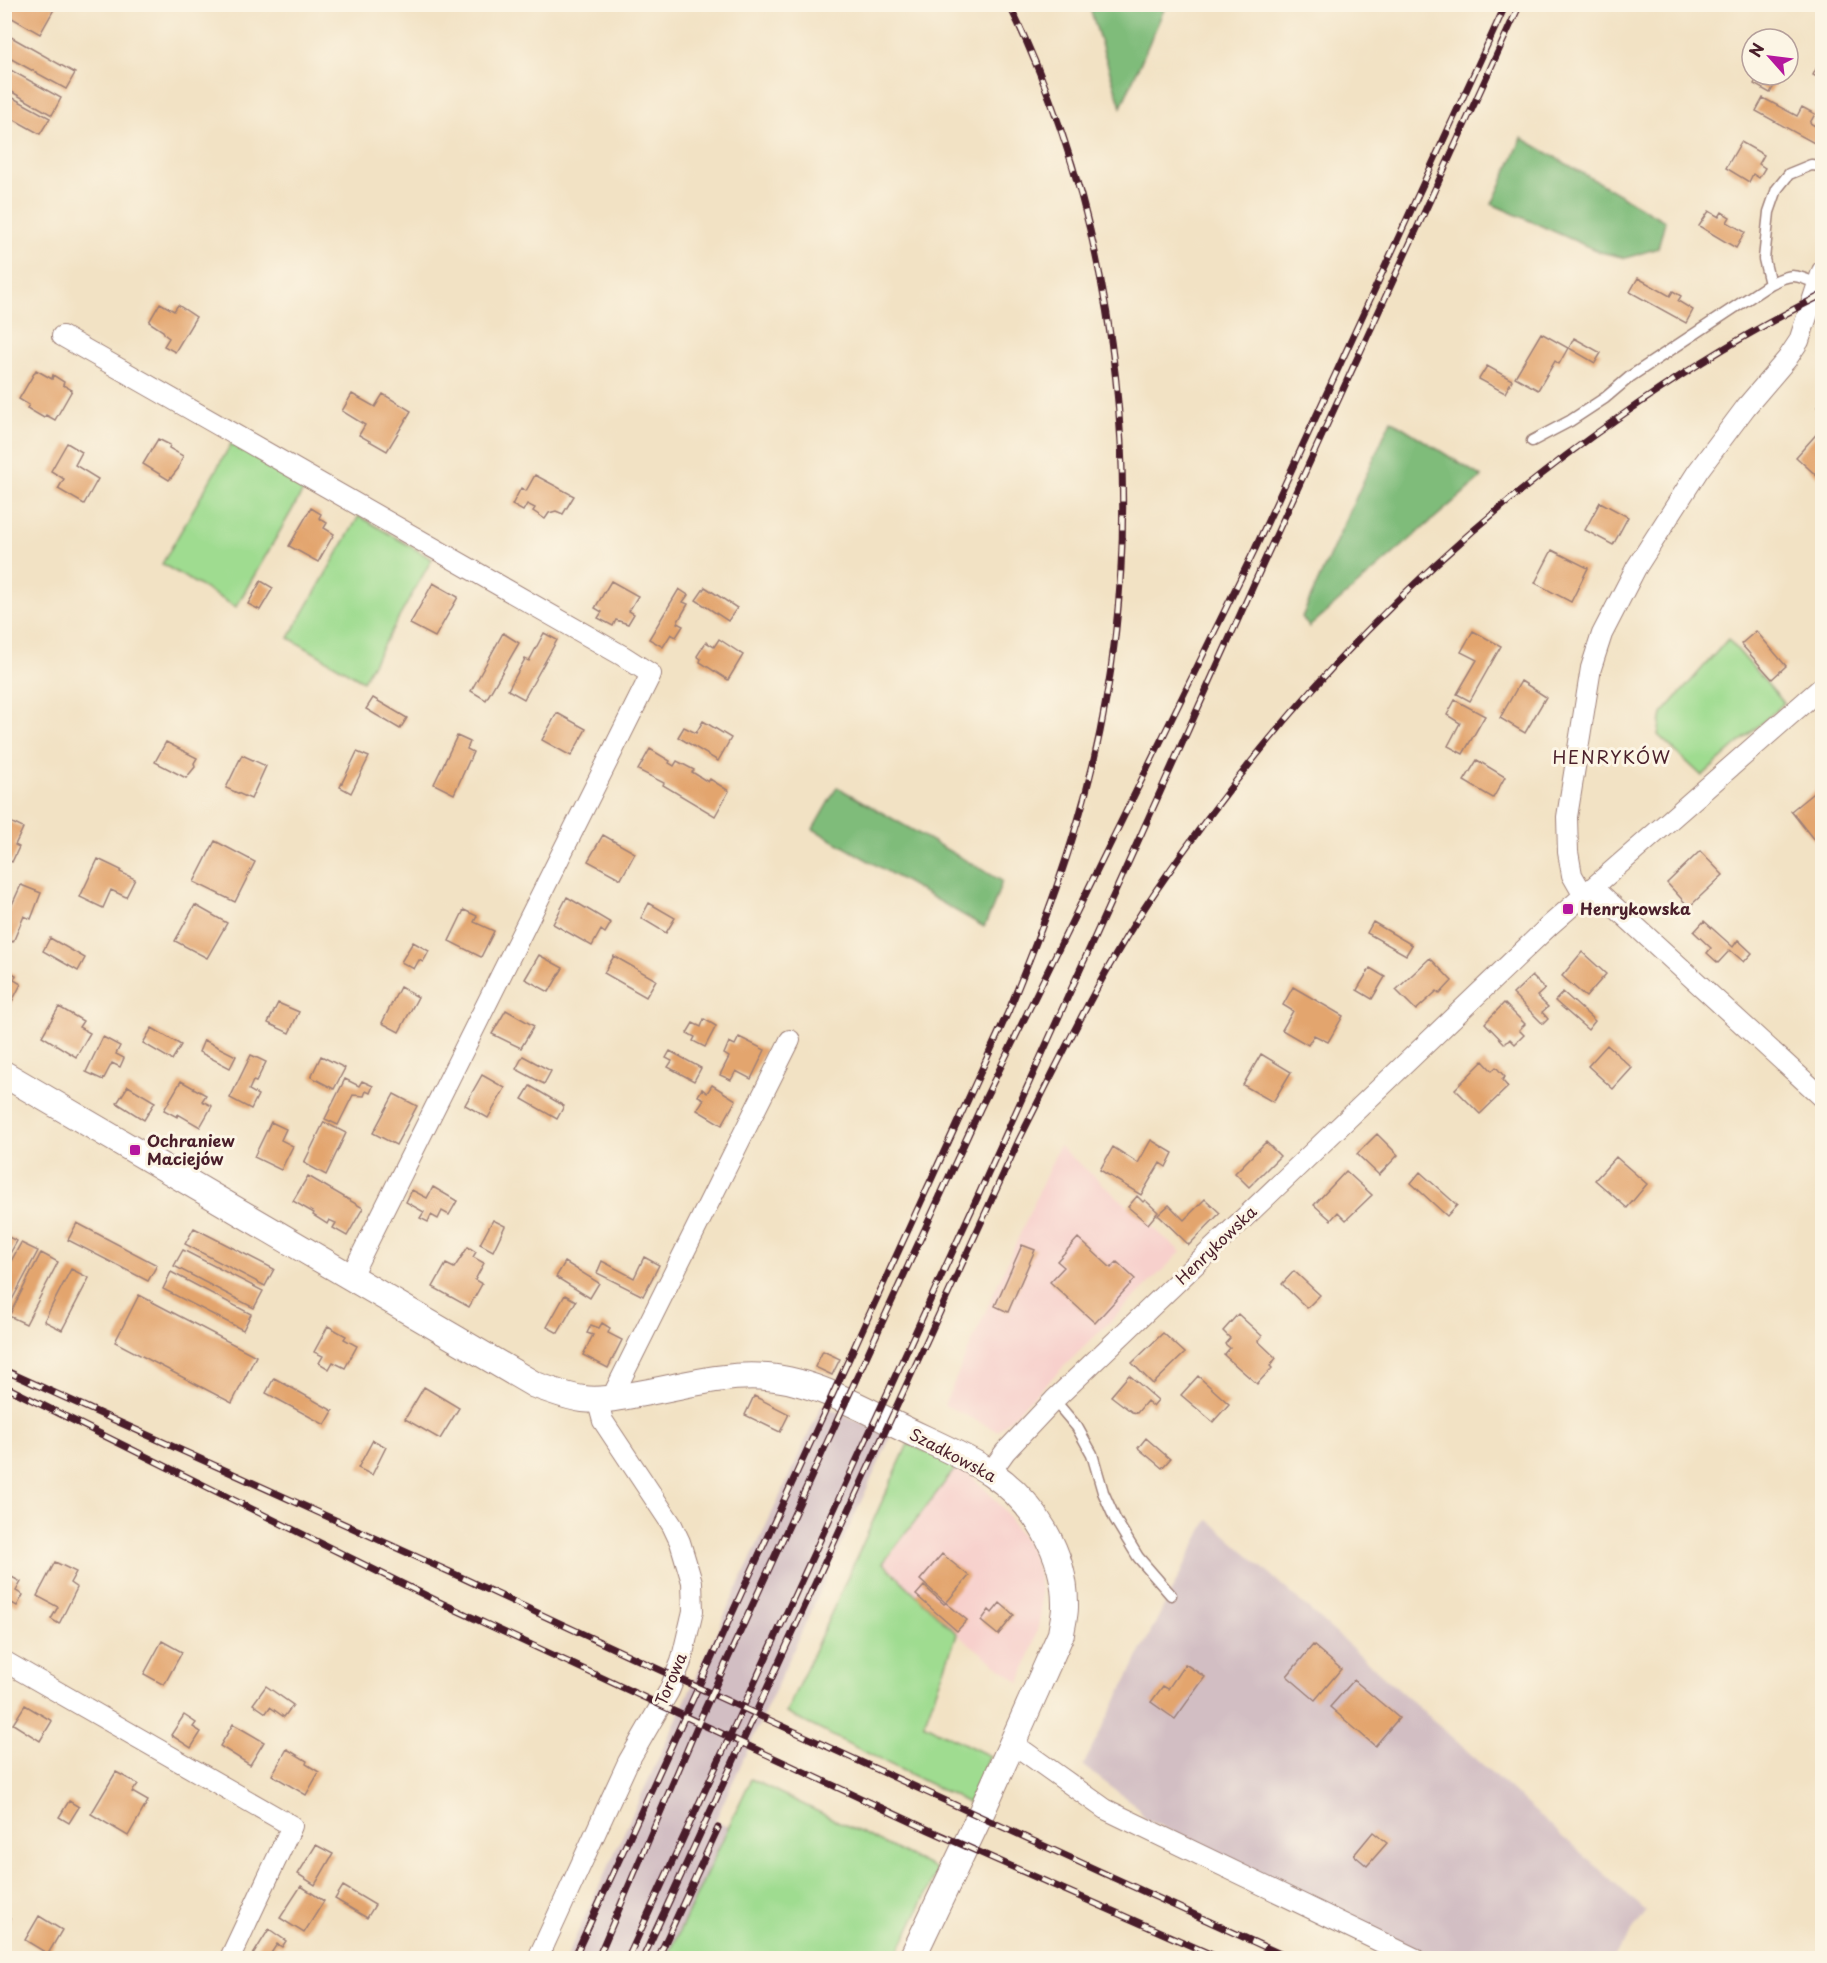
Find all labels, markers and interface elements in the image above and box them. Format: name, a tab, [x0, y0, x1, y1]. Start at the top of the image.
north arrow	[1740, 27, 1800, 87]
text: N	[1742, 38, 1769, 61]
district label: HENRYKÓW	[1552, 743, 1672, 770]
place label: Henrykowska	[1580, 896, 1691, 920]
marker: Henrykowska	[1561, 902, 1575, 916]
place label: Ochraniew Maciejów	[147, 1128, 235, 1170]
marker: Ochraniew Maciejów	[128, 1143, 142, 1157]
street label: Henrykowska	[1169, 1199, 1261, 1289]
street label: Szadkowska	[906, 1421, 1001, 1487]
street label: Torowa	[648, 1649, 692, 1709]

